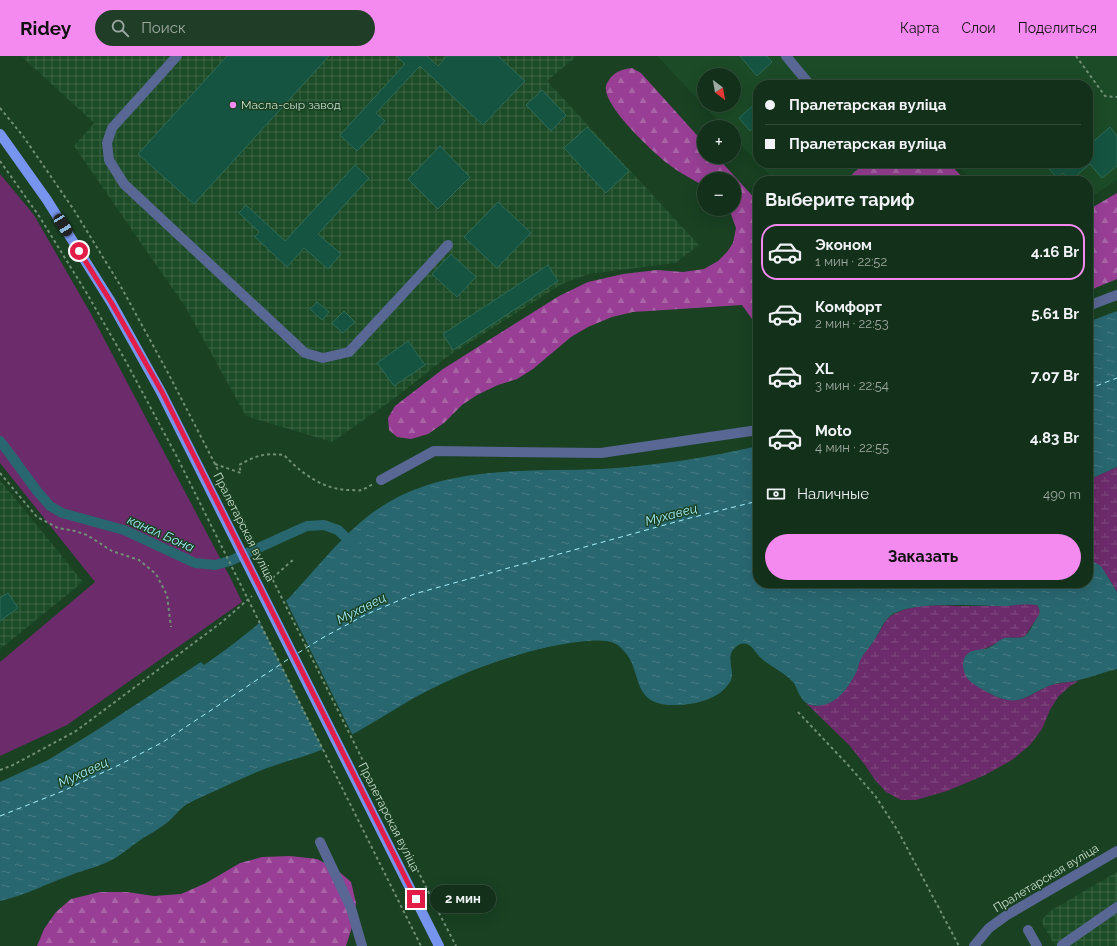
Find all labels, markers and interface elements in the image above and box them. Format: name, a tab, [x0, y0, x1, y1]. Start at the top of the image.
search box	[95, 10, 375, 46]
text: Ridey	[20, 17, 71, 39]
icon: search	[109, 17, 131, 39]
text: Поиск	[141, 19, 186, 37]
text: Карта	[900, 20, 939, 36]
text: Слои	[961, 20, 996, 36]
text: Поделиться	[1018, 20, 1097, 36]
north arrow	[697, 68, 741, 112]
map controls	[697, 68, 741, 216]
text: Пралетарская вуліца	[789, 96, 946, 114]
place label: Масла-сыр завод	[241, 98, 341, 112]
marker: Масла-сыр завод	[228, 100, 238, 110]
button: +	[697, 120, 741, 164]
text: Пралетарская вуліца	[789, 135, 946, 153]
button: −	[697, 172, 741, 216]
text: Выберите тариф	[765, 189, 915, 210]
car	[52, 212, 74, 238]
icon: car	[767, 234, 803, 270]
text: Эконом	[815, 236, 872, 254]
route start	[70, 242, 88, 260]
text: 4.16 Br	[1031, 243, 1079, 261]
text: 1 мин · 22:52	[815, 254, 887, 269]
icon: car	[767, 296, 803, 332]
text: Комфорт	[815, 298, 882, 316]
text: 5.61 Br	[1031, 305, 1079, 323]
text: 2 мин · 22:53	[815, 316, 889, 331]
icon: car	[767, 358, 803, 394]
text: XL	[815, 360, 833, 378]
text: 7.07 Br	[1031, 367, 1079, 385]
text: 3 мин · 22:54	[815, 378, 889, 393]
icon: car	[767, 420, 803, 456]
text: Moto	[815, 422, 852, 440]
text: 4.83 Br	[1030, 429, 1079, 447]
text: 4 мин · 22:55	[815, 440, 889, 455]
street label: Пралетарская вуліца	[210, 470, 278, 584]
icon: cash	[765, 483, 787, 505]
text: Наличные	[797, 485, 869, 503]
text: 490 m	[1043, 487, 1081, 502]
water label: Мухавец	[643, 500, 699, 529]
water label: канал Бона	[125, 512, 197, 555]
button: Заказать	[765, 534, 1081, 580]
water label: Мухавец	[334, 590, 388, 627]
water label: Мухавец	[56, 754, 111, 791]
street label: Пралетарская вуліца	[355, 760, 423, 874]
street label: Пралетарская вуліца	[991, 841, 1101, 915]
callout: 2 мин	[430, 885, 496, 913]
route end	[407, 890, 425, 908]
text: 2 мин	[445, 891, 481, 906]

